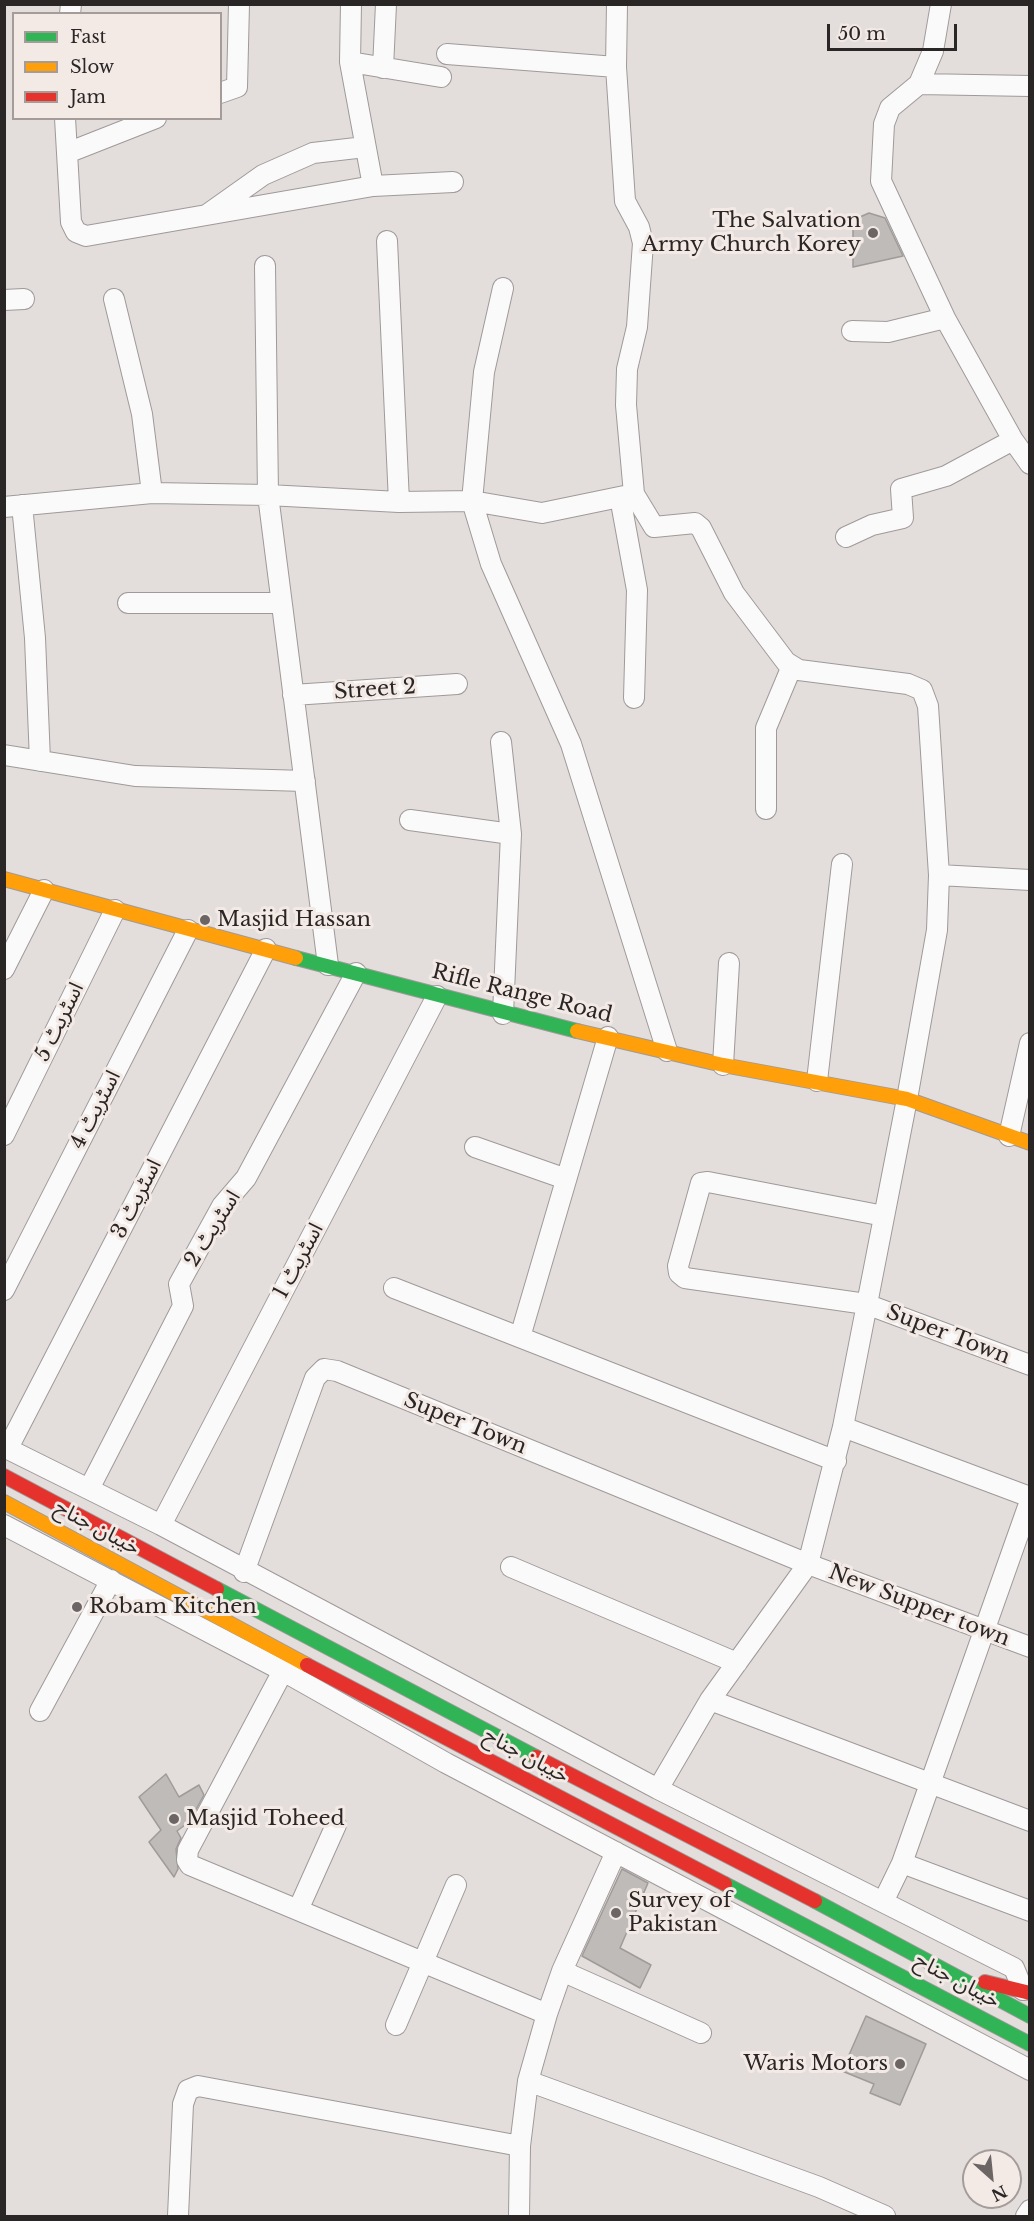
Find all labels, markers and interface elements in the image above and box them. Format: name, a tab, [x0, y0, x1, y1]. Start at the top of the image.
legend	[12, 12, 222, 120]
scale bar	[830, 12, 960, 50]
text: 50 m	[838, 23, 886, 45]
text: Fast	[70, 26, 106, 48]
text: Slow	[70, 56, 114, 78]
text: Jam	[70, 86, 106, 108]
place label: The Salvation Army Church Korey	[642, 208, 861, 258]
marker: The Salvation Army Church Korey	[866, 226, 880, 240]
street label: Street 2	[333, 675, 417, 705]
place label: Masjid Hassan	[217, 907, 371, 933]
marker: Masjid Hassan	[198, 913, 212, 927]
street label: Rifle Range Road	[429, 959, 615, 1029]
street label: اسٹریٹ 5	[30, 979, 90, 1065]
street label: اسٹریٹ 4	[66, 1067, 126, 1153]
street label: اسٹریٹ 3	[106, 1155, 168, 1243]
street label: اسٹریٹ 2	[180, 1186, 246, 1272]
street label: اسٹریٹ 1	[269, 1219, 329, 1303]
street label: Super Town	[883, 1300, 1013, 1370]
street label: Super Town	[400, 1388, 530, 1460]
street label: خیبان جناح	[50, 1495, 144, 1561]
street label: New Supper town	[825, 1560, 1013, 1652]
place label: Robam Kitchen	[89, 1594, 257, 1620]
marker: Robam Kitchen	[70, 1600, 84, 1614]
street label: خیبان جناح	[479, 1723, 573, 1789]
place label: Masjid Toheed	[186, 1806, 345, 1832]
marker: Masjid Toheed	[167, 1812, 181, 1826]
place label: Survey of Pakistan	[628, 1888, 732, 1938]
marker: Survey of Pakistan	[609, 1906, 623, 1920]
street label: خیبان جناح	[910, 1948, 1004, 2014]
place label: Waris Motors	[743, 2051, 888, 2077]
marker: Waris Motors	[893, 2057, 907, 2071]
north arrow	[962, 2149, 1022, 2209]
text: N	[988, 2181, 1011, 2206]

